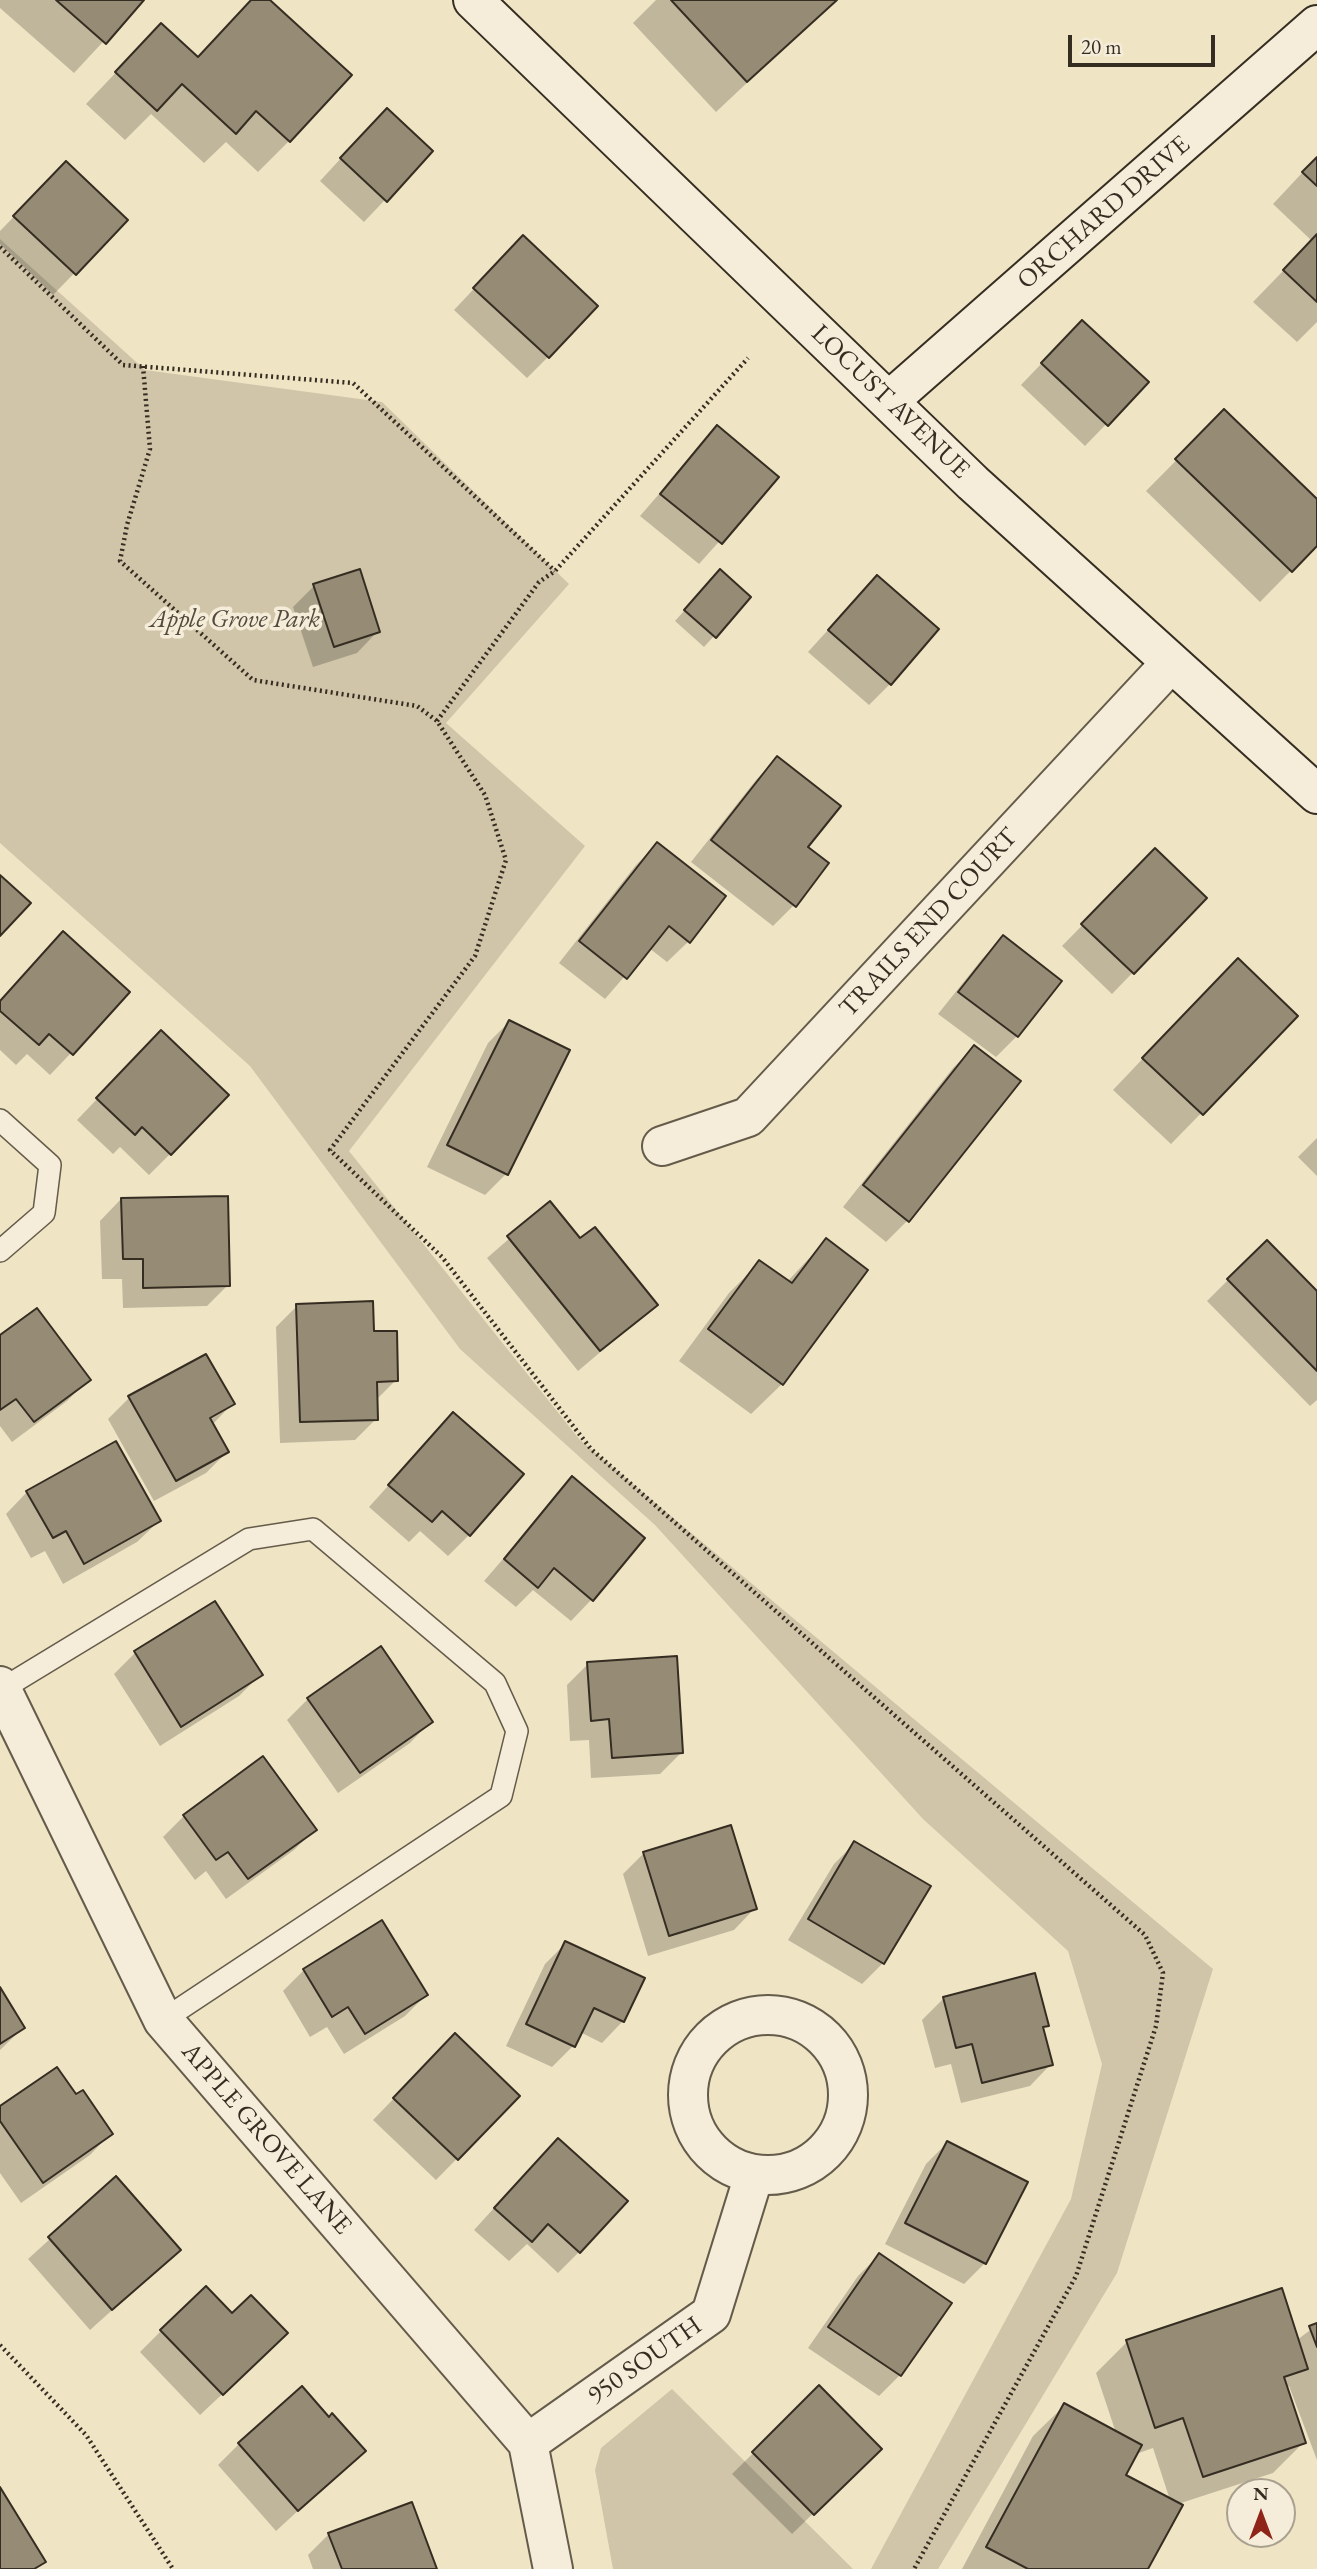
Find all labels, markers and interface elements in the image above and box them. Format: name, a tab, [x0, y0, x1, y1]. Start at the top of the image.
scale bar	[1072, 21, 1219, 65]
text: 20 m	[1081, 33, 1122, 60]
street label: ORCHARD DRIVE	[1011, 130, 1197, 296]
street label: LOCUST AVENUE	[804, 318, 976, 486]
park label: Apple Grove Park	[150, 604, 320, 636]
street label: TRAILS END COURT	[833, 822, 1025, 1024]
street label: APPLE GROVE LANE	[174, 2037, 358, 2241]
street label: 950 SOUTH	[582, 2310, 708, 2412]
north arrow	[1226, 2478, 1296, 2548]
text: N	[1253, 2481, 1269, 2506]

